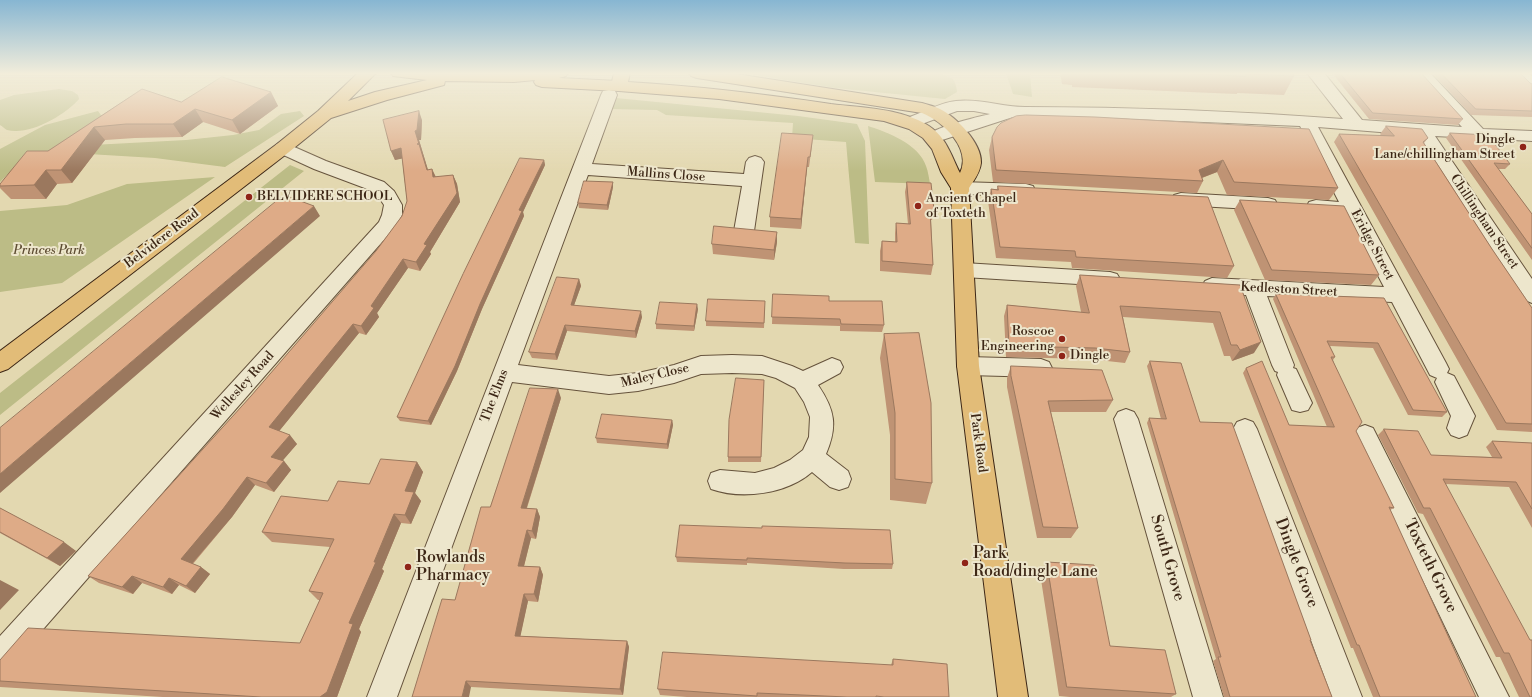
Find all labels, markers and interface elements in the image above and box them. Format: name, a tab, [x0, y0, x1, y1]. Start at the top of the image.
place label: Dingle Lane/chillingham Street	[1374, 132, 1515, 163]
marker: Dingle Lane/chillingham Street	[1518, 142, 1528, 152]
street label: Mallins Close	[626, 164, 706, 186]
street label: Chillingham Street	[1446, 172, 1522, 272]
place label: BELVIDERE SCHOOL	[257, 189, 392, 205]
place label: Ancient Chapel of Toxteth	[926, 191, 1016, 222]
marker: BELVIDERE SCHOOL	[244, 192, 254, 202]
marker: Ancient Chapel of Toxteth	[913, 201, 923, 211]
street label: Belvidere Road	[122, 206, 202, 272]
street label: Eridge Street	[1347, 207, 1397, 283]
park label: Princes Park	[13, 243, 85, 259]
street label: Kedleston Street	[1240, 280, 1338, 300]
place label: Roscoe Engineering	[981, 324, 1054, 355]
marker: Roscoe Engineering	[1057, 334, 1067, 344]
street label: Wellesley Road	[208, 348, 278, 424]
place label: Dingle	[1070, 348, 1109, 364]
marker: Dingle	[1057, 351, 1067, 361]
street label: Maley Close	[619, 361, 691, 391]
street label: The Elms	[478, 367, 512, 425]
street label: Park Road	[966, 412, 990, 474]
street label: South Grove	[1146, 513, 1188, 603]
street label: Dingle Grove	[1270, 515, 1322, 611]
street label: Toxteth Grove	[1399, 516, 1461, 616]
place label: Park Road/dingle Lane	[973, 544, 1098, 582]
place label: Rowlands Pharmacy	[416, 548, 490, 586]
marker: Park Road/dingle Lane	[960, 558, 970, 568]
marker: Rowlands Pharmacy	[403, 562, 413, 572]

